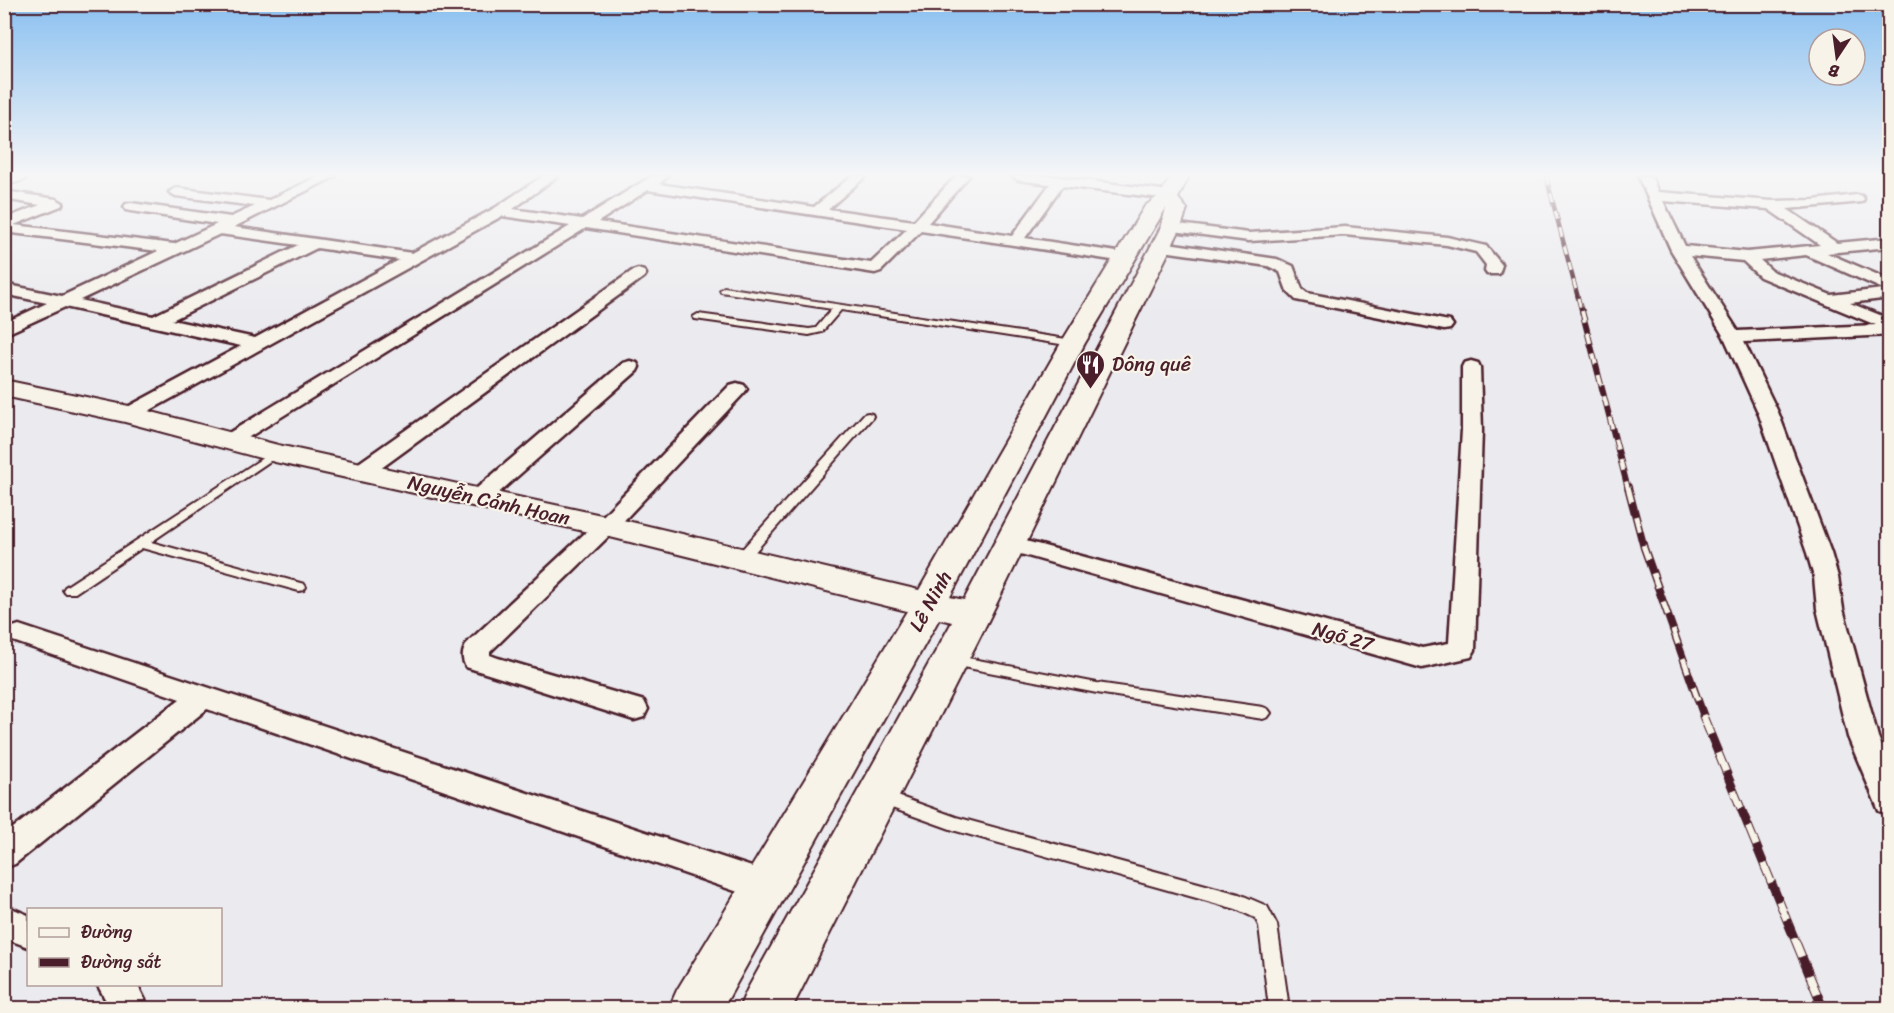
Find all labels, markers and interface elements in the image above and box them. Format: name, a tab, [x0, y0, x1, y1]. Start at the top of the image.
north arrow	[1807, 27, 1867, 87]
text: B	[1825, 56, 1842, 86]
place label: Dông quê	[1112, 347, 1191, 382]
restaurant icon: Dông quê	[1075, 348, 1107, 390]
street label: Nguyễn Cảnh Hoan	[404, 465, 574, 536]
street label: Lê Ninh	[899, 564, 962, 638]
street label: Ngõ 27	[1308, 611, 1379, 662]
legend	[27, 908, 222, 986]
text: Đường	[81, 916, 132, 948]
text: Đường sắt	[81, 946, 161, 978]

